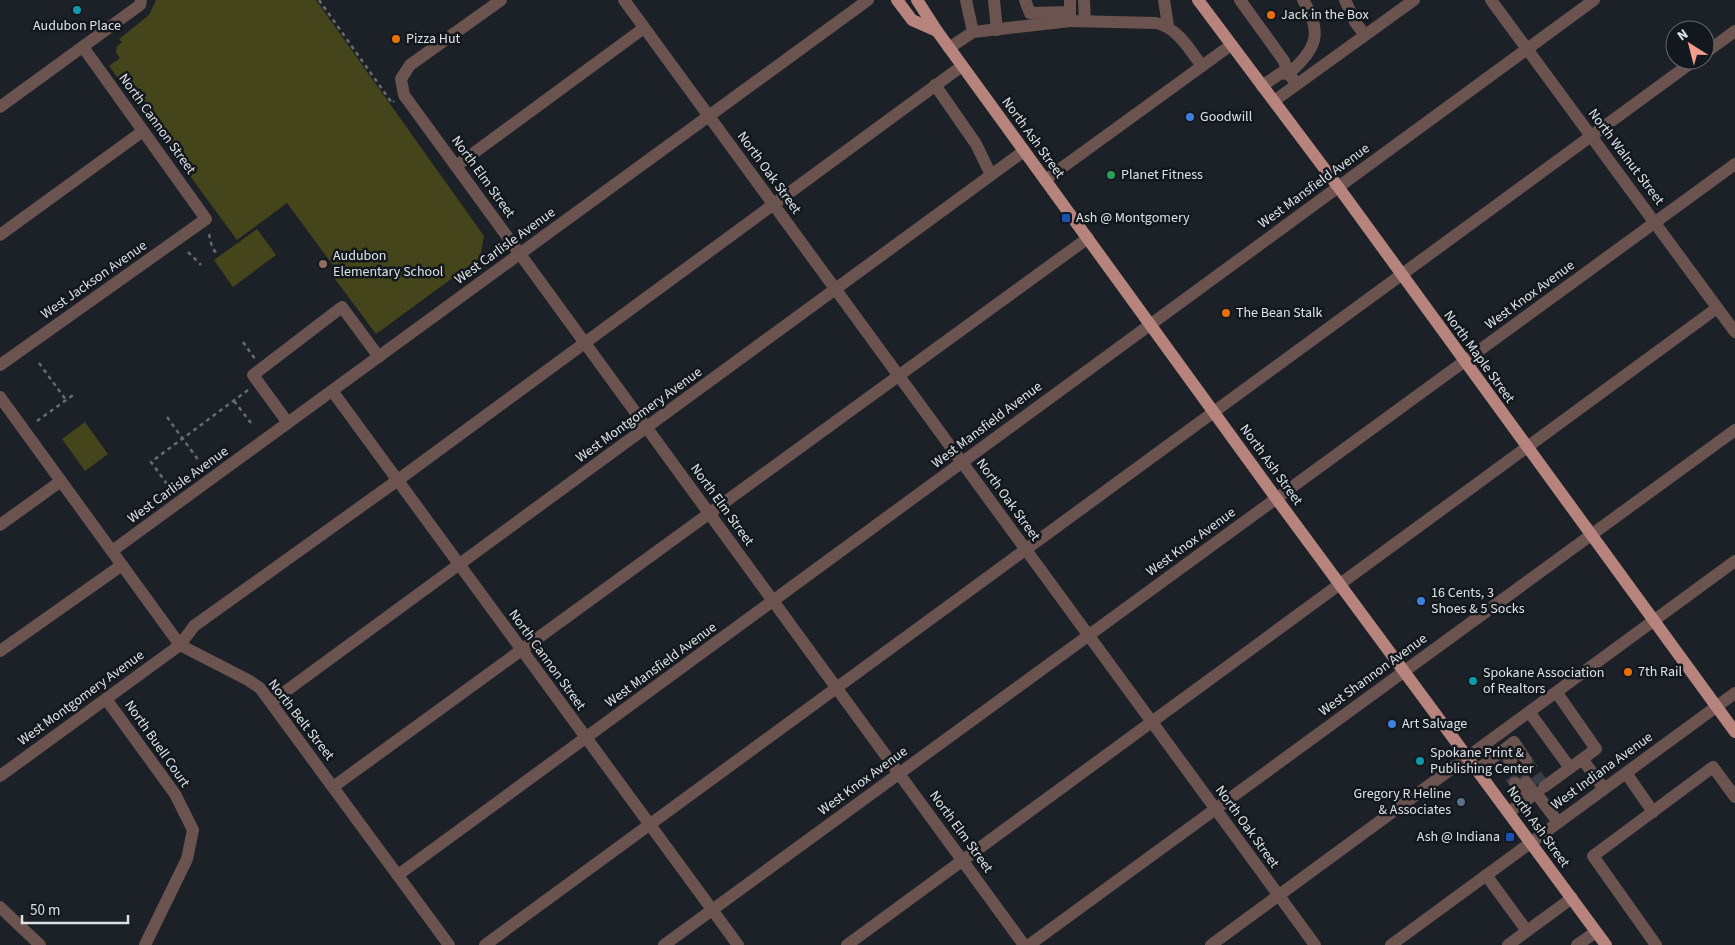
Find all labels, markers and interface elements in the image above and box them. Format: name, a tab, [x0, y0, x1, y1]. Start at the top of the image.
marker: Audubon Place	[71, 4, 83, 16]
place label: Jack in the Box	[1281, 5, 1369, 25]
marker: Jack in the Box	[1265, 9, 1277, 21]
place label: Audubon Place	[33, 16, 121, 36]
north arrow	[1665, 20, 1715, 70]
text: N	[1673, 24, 1693, 46]
place label: Pizza Hut	[406, 29, 461, 49]
marker: Pizza Hut	[390, 33, 402, 45]
street label: North Cannon Street	[114, 70, 201, 179]
street label: North Ash Street	[997, 93, 1069, 183]
street label: North Walnut Street	[1583, 105, 1669, 210]
place label: Goodwill	[1200, 107, 1253, 127]
marker: Goodwill	[1184, 111, 1196, 123]
street label: North Oak Street	[732, 128, 806, 219]
street label: North Elm Street	[446, 132, 520, 222]
street label: West Mansfield Avenue	[1254, 139, 1374, 233]
place label: Planet Fitness	[1121, 165, 1203, 185]
marker: Planet Fitness	[1105, 169, 1117, 181]
street label: West Carlisle Avenue	[450, 203, 560, 289]
place label: Ash @ Montgomery	[1076, 208, 1190, 228]
marker: Ash @ Montgomery	[1060, 212, 1072, 224]
street label: West Jackson Avenue	[37, 236, 151, 324]
place label: Audubon Elementary School	[333, 246, 444, 282]
street label: West Knox Avenue	[1481, 256, 1579, 334]
marker: Audubon Elementary School	[317, 258, 329, 270]
place label: The Bean Stalk	[1236, 303, 1323, 323]
marker: The Bean Stalk	[1220, 307, 1232, 319]
street label: North Maple Street	[1439, 307, 1520, 408]
street label: West Montgomery Avenue	[572, 362, 706, 468]
street label: West Mansfield Avenue	[928, 377, 1046, 473]
street label: North Ash Street	[1235, 420, 1307, 510]
street label: West Carlisle Avenue	[123, 442, 233, 528]
street label: North Oak Street	[971, 455, 1045, 546]
street label: North Elm Street	[685, 460, 759, 550]
street label: West Knox Avenue	[1142, 503, 1240, 581]
place label: 16 Cents, 3 Shoes & 5 Socks	[1431, 583, 1525, 619]
marker: 16 Cents, 3 Shoes & 5 Socks	[1415, 595, 1427, 607]
street label: North Cannon Street	[504, 606, 591, 715]
street label: West Mansfield Avenue	[601, 618, 721, 712]
street label: West Shannon Avenue	[1315, 629, 1431, 721]
street label: West Montgomery Avenue	[14, 645, 148, 751]
place label: 7th Rail	[1638, 662, 1683, 682]
place label: Spokane Association of Realtors	[1483, 663, 1604, 699]
marker: 7th Rail	[1622, 666, 1634, 678]
street label: North Belt Street	[263, 675, 339, 765]
marker: Spokane Association of Realtors	[1467, 675, 1479, 687]
street label: North Buell Court	[120, 696, 195, 792]
place label: Art Salvage	[1402, 714, 1467, 734]
marker: Art Salvage	[1386, 718, 1398, 730]
street label: West Indiana Avenue	[1547, 727, 1657, 815]
street label: West Knox Avenue	[814, 742, 912, 820]
place label: Spokane Print & Publishing Center	[1430, 743, 1534, 779]
marker: Spokane Print & Publishing Center	[1414, 755, 1426, 767]
street label: North Oak Street	[1210, 782, 1284, 873]
street label: North Ash Street	[1502, 782, 1574, 872]
place label: Gregory R Heline & Associates	[1353, 784, 1451, 820]
street label: North Elm Street	[924, 787, 998, 877]
marker: Gregory R Heline & Associates	[1455, 796, 1467, 808]
place label: Ash @ Indiana	[1417, 827, 1500, 847]
marker: Ash @ Indiana	[1504, 831, 1516, 843]
scale bar	[22, 892, 129, 924]
text: 50 m	[30, 900, 60, 921]

